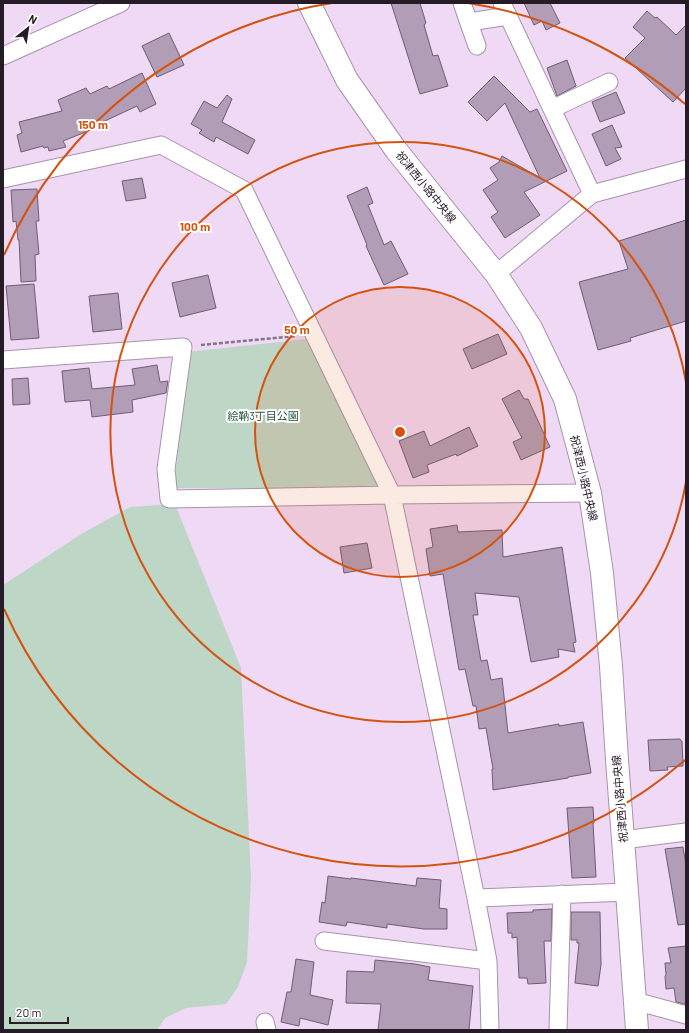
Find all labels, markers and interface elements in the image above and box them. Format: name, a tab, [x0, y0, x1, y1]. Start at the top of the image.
north arrow	[8, 8, 48, 48]
text: N	[27, 11, 40, 26]
text: 150 m	[78, 117, 108, 131]
street label: 祝津西小路中央線	[394, 148, 459, 225]
text: 100 m	[180, 219, 210, 233]
text: 50 m	[284, 322, 310, 336]
park label: 絵靹3丁目公園	[227, 409, 299, 422]
centre of rings	[393, 425, 407, 439]
street label: 祝津西小路中央線	[568, 434, 601, 522]
street label: 祝津西小路中央線	[609, 755, 630, 843]
scale bar	[10, 999, 68, 1025]
text: 20 m	[16, 1005, 42, 1019]

